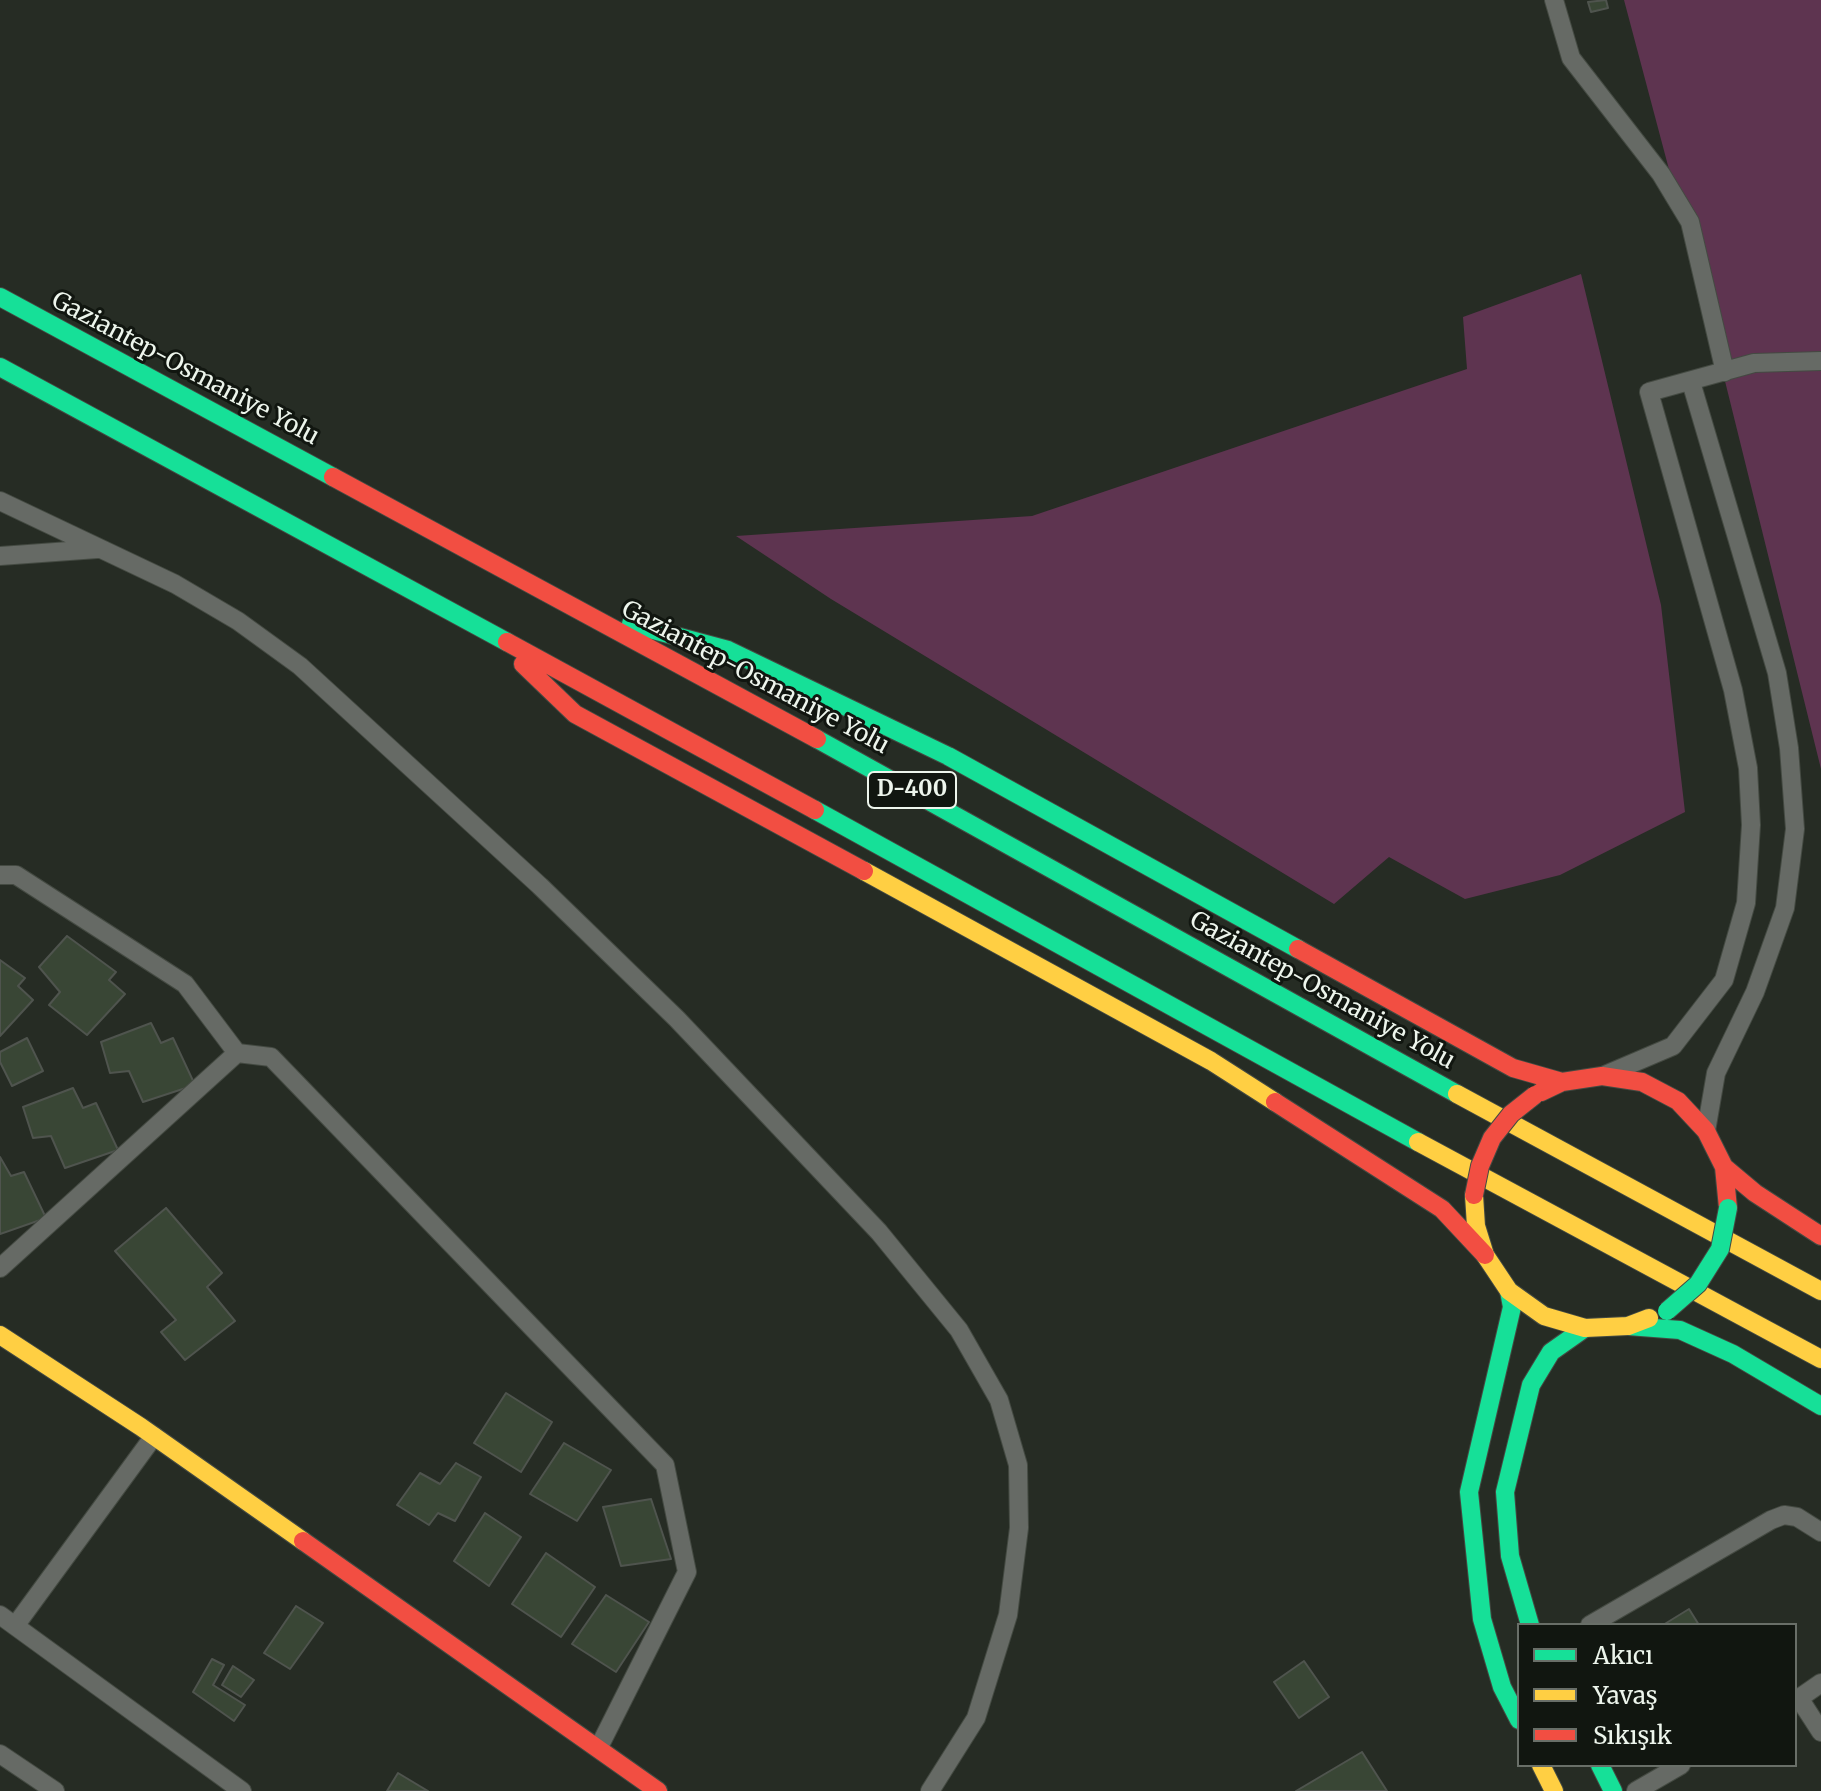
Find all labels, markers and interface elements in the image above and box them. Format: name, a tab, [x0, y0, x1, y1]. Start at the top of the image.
street label: Gaziantep-Osmaniye Yolu	[46, 286, 324, 452]
street label: Gaziantep-Osmaniye Yolu	[616, 595, 894, 761]
road number: D-400	[868, 772, 956, 808]
street label: Gaziantep-Osmaniye Yolu	[1184, 906, 1460, 1076]
legend	[1517, 1623, 1797, 1767]
text: Akıcı	[1593, 1640, 1653, 1671]
text: Yavaş	[1593, 1680, 1658, 1711]
text: Sıkışık	[1593, 1720, 1672, 1751]

